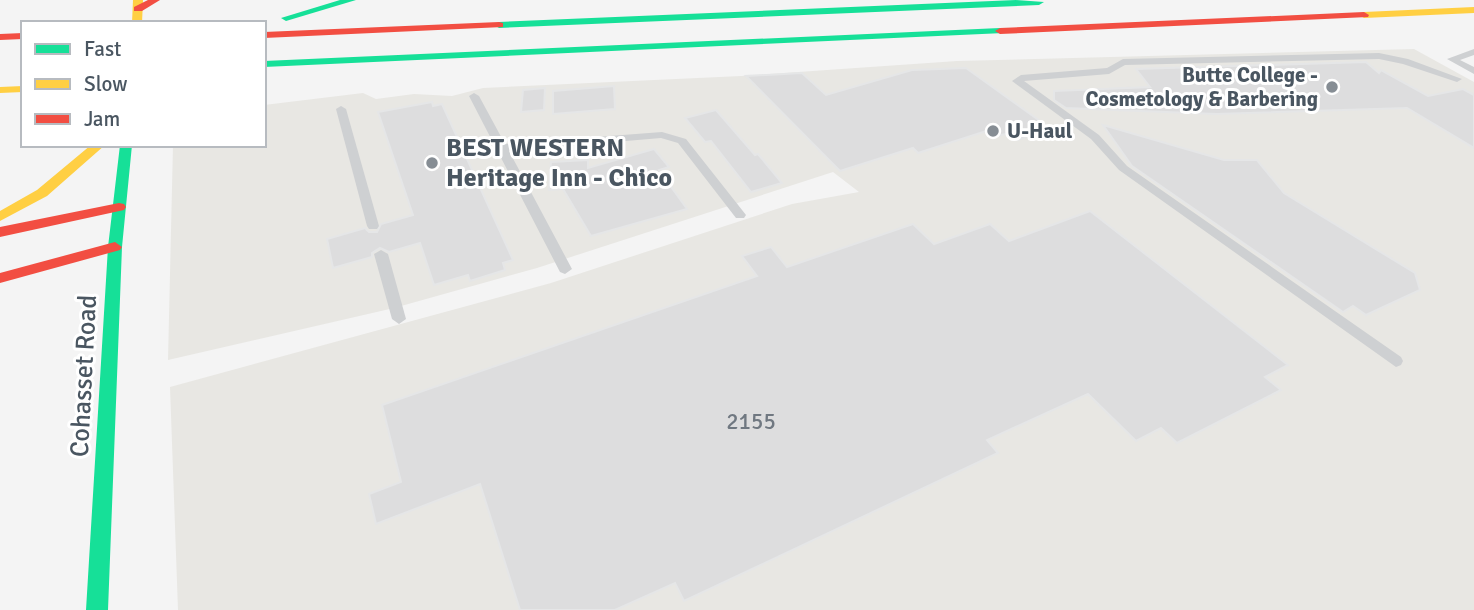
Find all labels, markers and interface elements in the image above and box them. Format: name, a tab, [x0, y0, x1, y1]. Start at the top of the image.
legend	[21, 21, 266, 147]
text: Fast	[84, 36, 121, 62]
place label: Butte College - Cosmetology & Barbering	[1086, 62, 1318, 112]
text: Slow	[84, 71, 128, 97]
marker: Butte College - Cosmetology & Barbering	[1324, 79, 1340, 95]
text: Jam	[84, 106, 120, 132]
place label: U-Haul	[1007, 118, 1073, 144]
marker: U-Haul	[985, 123, 1001, 139]
place label: BEST WESTERN Heritage Inn - Chico	[446, 132, 672, 194]
marker: BEST WESTERN Heritage Inn - Chico	[424, 155, 440, 171]
street label: Cohasset Road	[64, 294, 104, 458]
house number: 2155	[726, 407, 776, 436]

